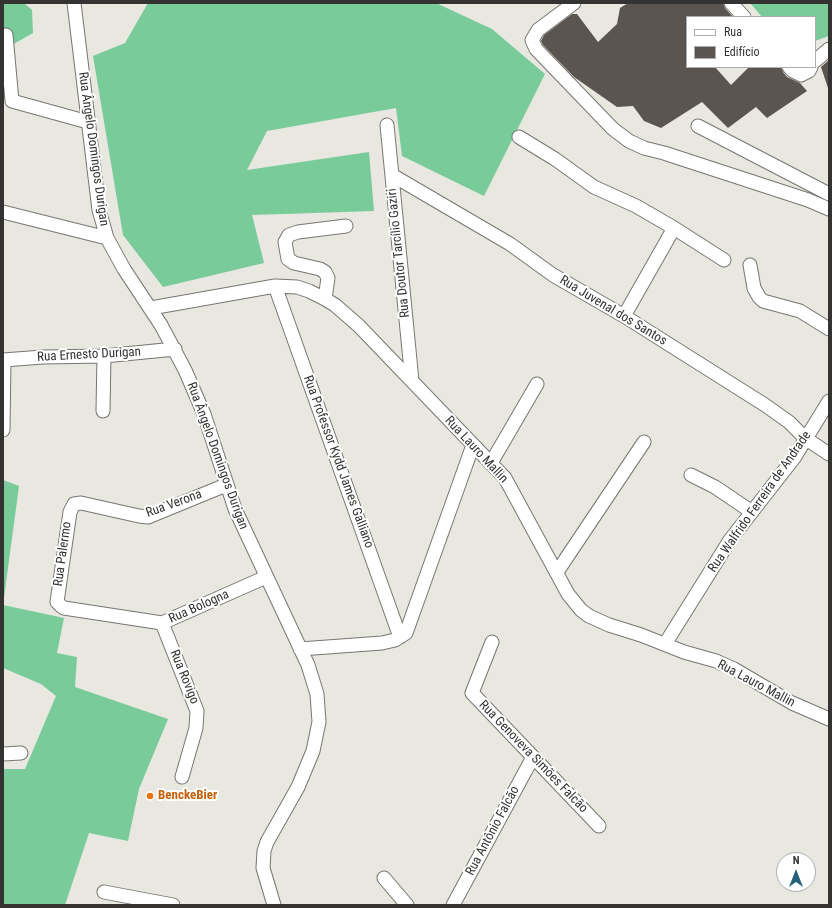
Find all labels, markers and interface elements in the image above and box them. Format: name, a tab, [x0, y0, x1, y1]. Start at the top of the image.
legend	[686, 16, 816, 68]
text: Rua	[724, 25, 742, 39]
text: Edifício	[724, 45, 760, 59]
street label: Rua Ângelo Domingos Durigan	[74, 71, 112, 227]
street label: Rua Doutor Tarcílio Gaziri	[384, 188, 414, 318]
street label: Rua Juvenal dos Santos	[557, 273, 669, 349]
street label: Rua Ernesto Durigan	[37, 344, 141, 366]
street label: Rua Professor Kydd James Galliano	[299, 374, 377, 550]
street label: Rua Ângelo Domingos Durigan	[183, 380, 251, 532]
street label: Rua Lauro Mallin	[441, 413, 511, 487]
street label: Rua Walfrido Ferreira de Andrade	[705, 428, 815, 576]
street label: Rua Verona	[144, 487, 204, 521]
street label: Rua Palermo	[51, 521, 75, 587]
street label: Rua Bologna	[166, 587, 232, 627]
street label: Rua Rovigo	[166, 648, 202, 706]
street label: Rua Lauro Mallin	[714, 657, 798, 711]
street label: Rua Genoveva Simões Falcão	[475, 698, 591, 816]
street label: Rua Antônio Falcão	[463, 784, 523, 878]
place label: BenckeBier	[158, 788, 217, 804]
marker: BenckeBier	[145, 791, 155, 801]
north arrow	[776, 852, 816, 892]
text: N	[793, 854, 799, 867]

